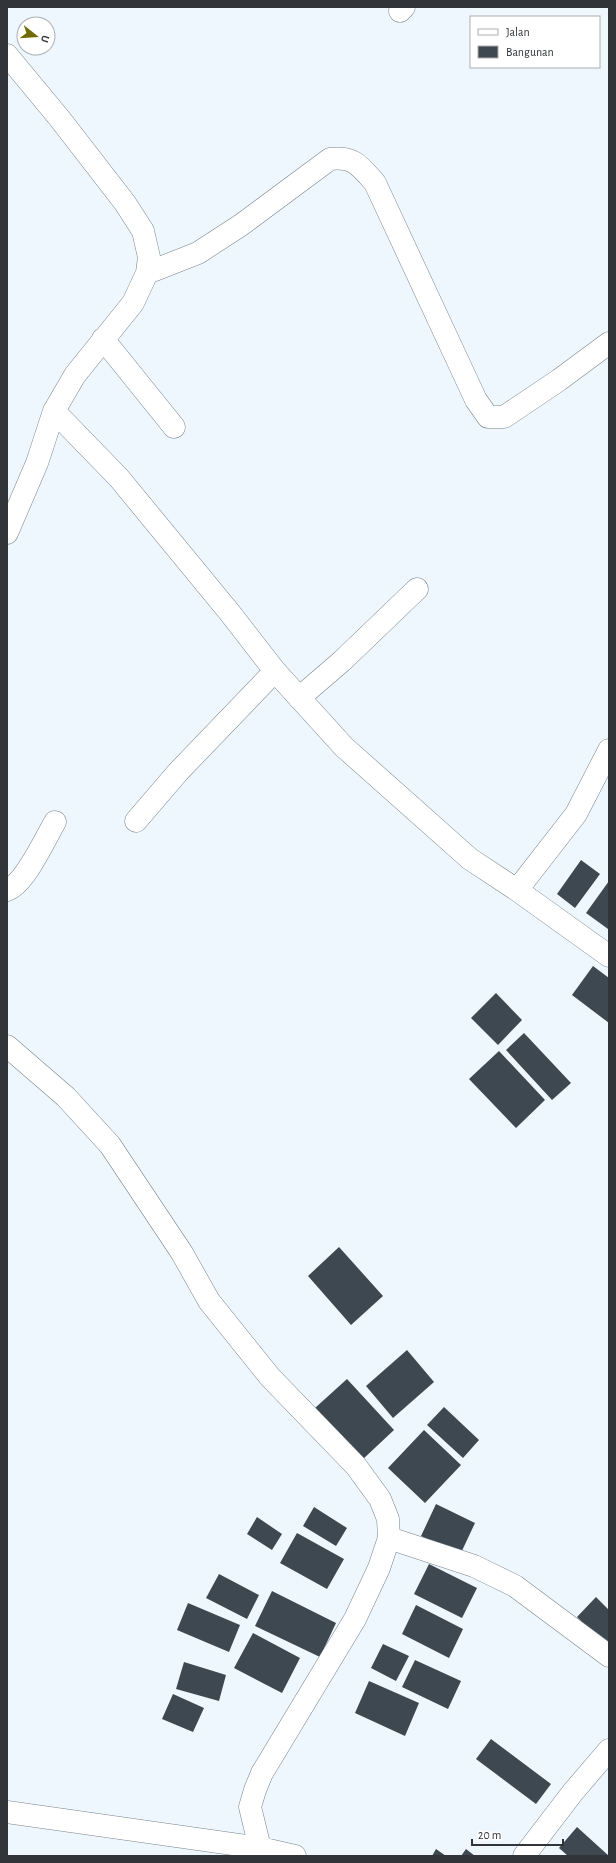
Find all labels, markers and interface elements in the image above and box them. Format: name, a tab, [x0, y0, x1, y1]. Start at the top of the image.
north arrow	[16, 16, 56, 56]
legend	[470, 16, 600, 68]
text: Jalan	[506, 26, 530, 38]
text: U	[39, 34, 51, 44]
text: Bangunan	[506, 46, 554, 58]
scale bar	[472, 1821, 563, 1847]
text: 20 m	[478, 1829, 501, 1841]

